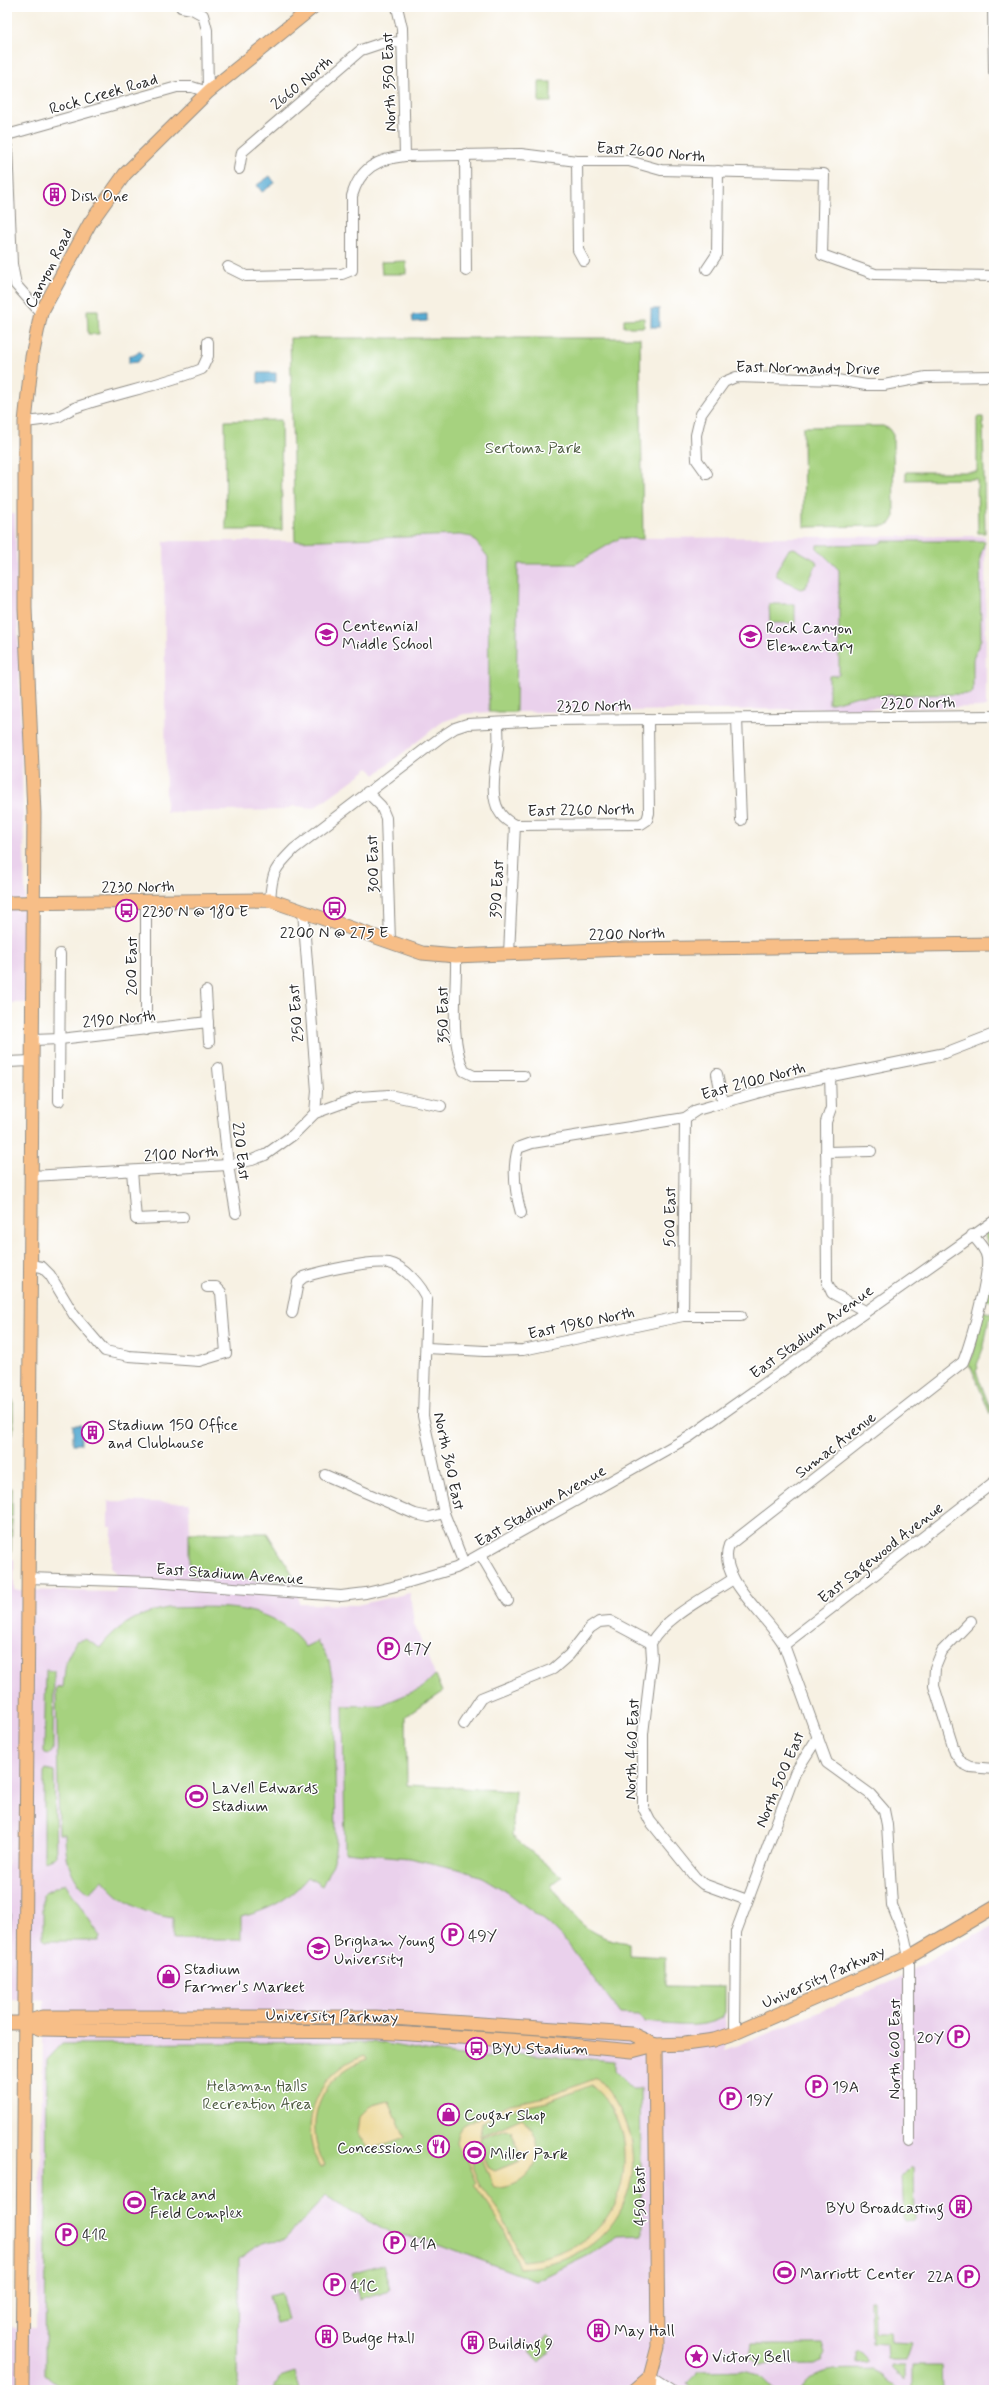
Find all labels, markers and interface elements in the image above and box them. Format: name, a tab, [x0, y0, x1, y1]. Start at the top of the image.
street label: North 350 East	[377, 32, 402, 132]
street label: 2660 North	[267, 51, 337, 115]
street label: Rock Creek Road	[47, 69, 160, 120]
street label: East 2600 North	[596, 137, 706, 168]
building icon: Dish One	[41, 182, 67, 208]
place label: Dish One	[70, 186, 128, 207]
street label: Canyon Road	[20, 225, 78, 312]
street label: East Normandy Drive	[736, 357, 880, 380]
park label: Sertoma Park	[485, 438, 581, 459]
place label: Centennial Middle School	[342, 616, 433, 655]
place label: Rock Canyon Elementary	[766, 618, 853, 657]
school or university icon: Centennial Middle School	[314, 621, 340, 647]
school or university icon: Rock Canyon Elementary	[738, 623, 764, 649]
street label: 2320 North	[881, 692, 955, 715]
street label: 2320 North	[557, 695, 631, 718]
street label: East 2260 North	[527, 799, 635, 822]
street label: 300 East	[362, 834, 385, 894]
street label: 390 East	[485, 859, 510, 919]
street label: 2230 North	[101, 876, 175, 899]
bus stop icon: 2200 N @ 275 E	[321, 896, 347, 922]
bus stop icon: 2230 N @ 180 E	[114, 898, 140, 924]
place label: 2230 N @ 180 E	[142, 902, 248, 923]
place label: 2200 N @ 275 E	[280, 923, 388, 944]
street label: 2200 North	[589, 923, 666, 946]
street label: 200 East	[122, 936, 143, 996]
street label: 250 East	[283, 983, 310, 1043]
street label: 350 East	[432, 986, 455, 1044]
street label: 2190 North	[81, 1005, 157, 1034]
street label: East 2100 North	[699, 1057, 808, 1105]
street label: 220 East	[227, 1121, 254, 1181]
street label: 2100 North	[143, 1141, 219, 1168]
street label: 500 East	[659, 1186, 682, 1248]
street label: East Stadium Avenue	[746, 1280, 878, 1384]
street label: East 1980 North	[526, 1302, 636, 1345]
street label: Sumac Avenue	[791, 1407, 881, 1483]
street label: North 360 East	[428, 1410, 469, 1512]
place label: Stadium 150 Office and Clubhouse	[108, 1415, 238, 1454]
building icon: Stadium 150 Office and Clubhouse	[79, 1420, 105, 1446]
street label: East Stadium Avenue	[471, 1460, 610, 1552]
street label: East Sagewood Avenue	[814, 1498, 949, 1610]
street label: East Stadium Avenue	[155, 1559, 305, 1590]
parking icon: 47Y	[375, 1635, 401, 1661]
place label: 47Y	[404, 1639, 432, 1660]
street label: North 460 East	[620, 1698, 645, 1800]
street label: North 500 East	[751, 1728, 810, 1831]
place label: LaVell Edwards Stadium	[212, 1778, 318, 1817]
sports icon: LaVell Edwards Stadium	[184, 1783, 210, 1809]
parking icon: 49Y	[440, 1922, 466, 1948]
place label: 49Y	[468, 1926, 497, 1947]
place label: Brigham Young University	[334, 1931, 435, 1970]
school or university icon: Brigham Young University	[305, 1936, 331, 1962]
street label: University Parkway	[759, 1941, 889, 2014]
place label: Stadium Farmer's Market	[184, 1959, 305, 1998]
shop icon: Stadium Farmer's Market	[156, 1964, 182, 1990]
street label: North 600 East	[885, 1999, 906, 2099]
street label: University Parkway	[265, 2005, 399, 2028]
parking icon: 20Y	[946, 2024, 972, 2050]
place label: 20Y	[917, 2028, 944, 2049]
bus stop icon: BYU Stadium	[464, 2035, 490, 2061]
place label: BYU Stadium	[492, 2039, 588, 2060]
parking icon: 19A	[803, 2073, 829, 2099]
park label: Helaman Halls Recreation Area	[202, 2076, 312, 2115]
place label: 19A	[832, 2077, 859, 2098]
parking icon: 19Y	[717, 2086, 743, 2112]
place label: 19Y	[746, 2090, 773, 2111]
shop icon: Cougar Shop	[435, 2101, 461, 2127]
place label: Cougar Shop	[464, 2105, 546, 2127]
restaurant icon: Concessions	[425, 2134, 451, 2160]
place label: Concessions	[337, 2138, 422, 2159]
sports icon: Miller Park	[462, 2140, 488, 2166]
place label: Miller Park	[490, 2144, 568, 2165]
street label: 450 East	[629, 2166, 652, 2226]
place label: Track and Field Complex	[150, 2185, 242, 2224]
sports icon: Track and Field Complex	[121, 2190, 147, 2216]
building icon: BYU Broadcasting	[947, 2194, 973, 2220]
place label: BYU Broadcasting	[826, 2198, 944, 2220]
parking icon: 41R	[54, 2221, 80, 2247]
place label: 41R	[82, 2225, 108, 2246]
parking icon: 41A	[381, 2230, 407, 2256]
place label: 41A	[410, 2234, 437, 2255]
sports icon: Marriott Center	[772, 2260, 798, 2286]
parking icon: 22A	[956, 2263, 982, 2289]
place label: Marriott Center	[800, 2264, 916, 2285]
place label: 22A	[927, 2267, 954, 2288]
parking icon: 41C	[322, 2272, 348, 2298]
place label: 41C	[350, 2276, 378, 2297]
building icon: May Hall	[586, 2317, 612, 2343]
place label: May Hall	[614, 2321, 675, 2342]
building icon: Budge Hall	[313, 2324, 339, 2350]
place label: Budge Hall	[342, 2328, 414, 2350]
building icon: Building 9	[459, 2330, 485, 2356]
place label: Building 9	[488, 2334, 553, 2356]
place icon: Victory Bell	[684, 2343, 710, 2369]
place label: Victory Bell	[712, 2347, 790, 2368]

